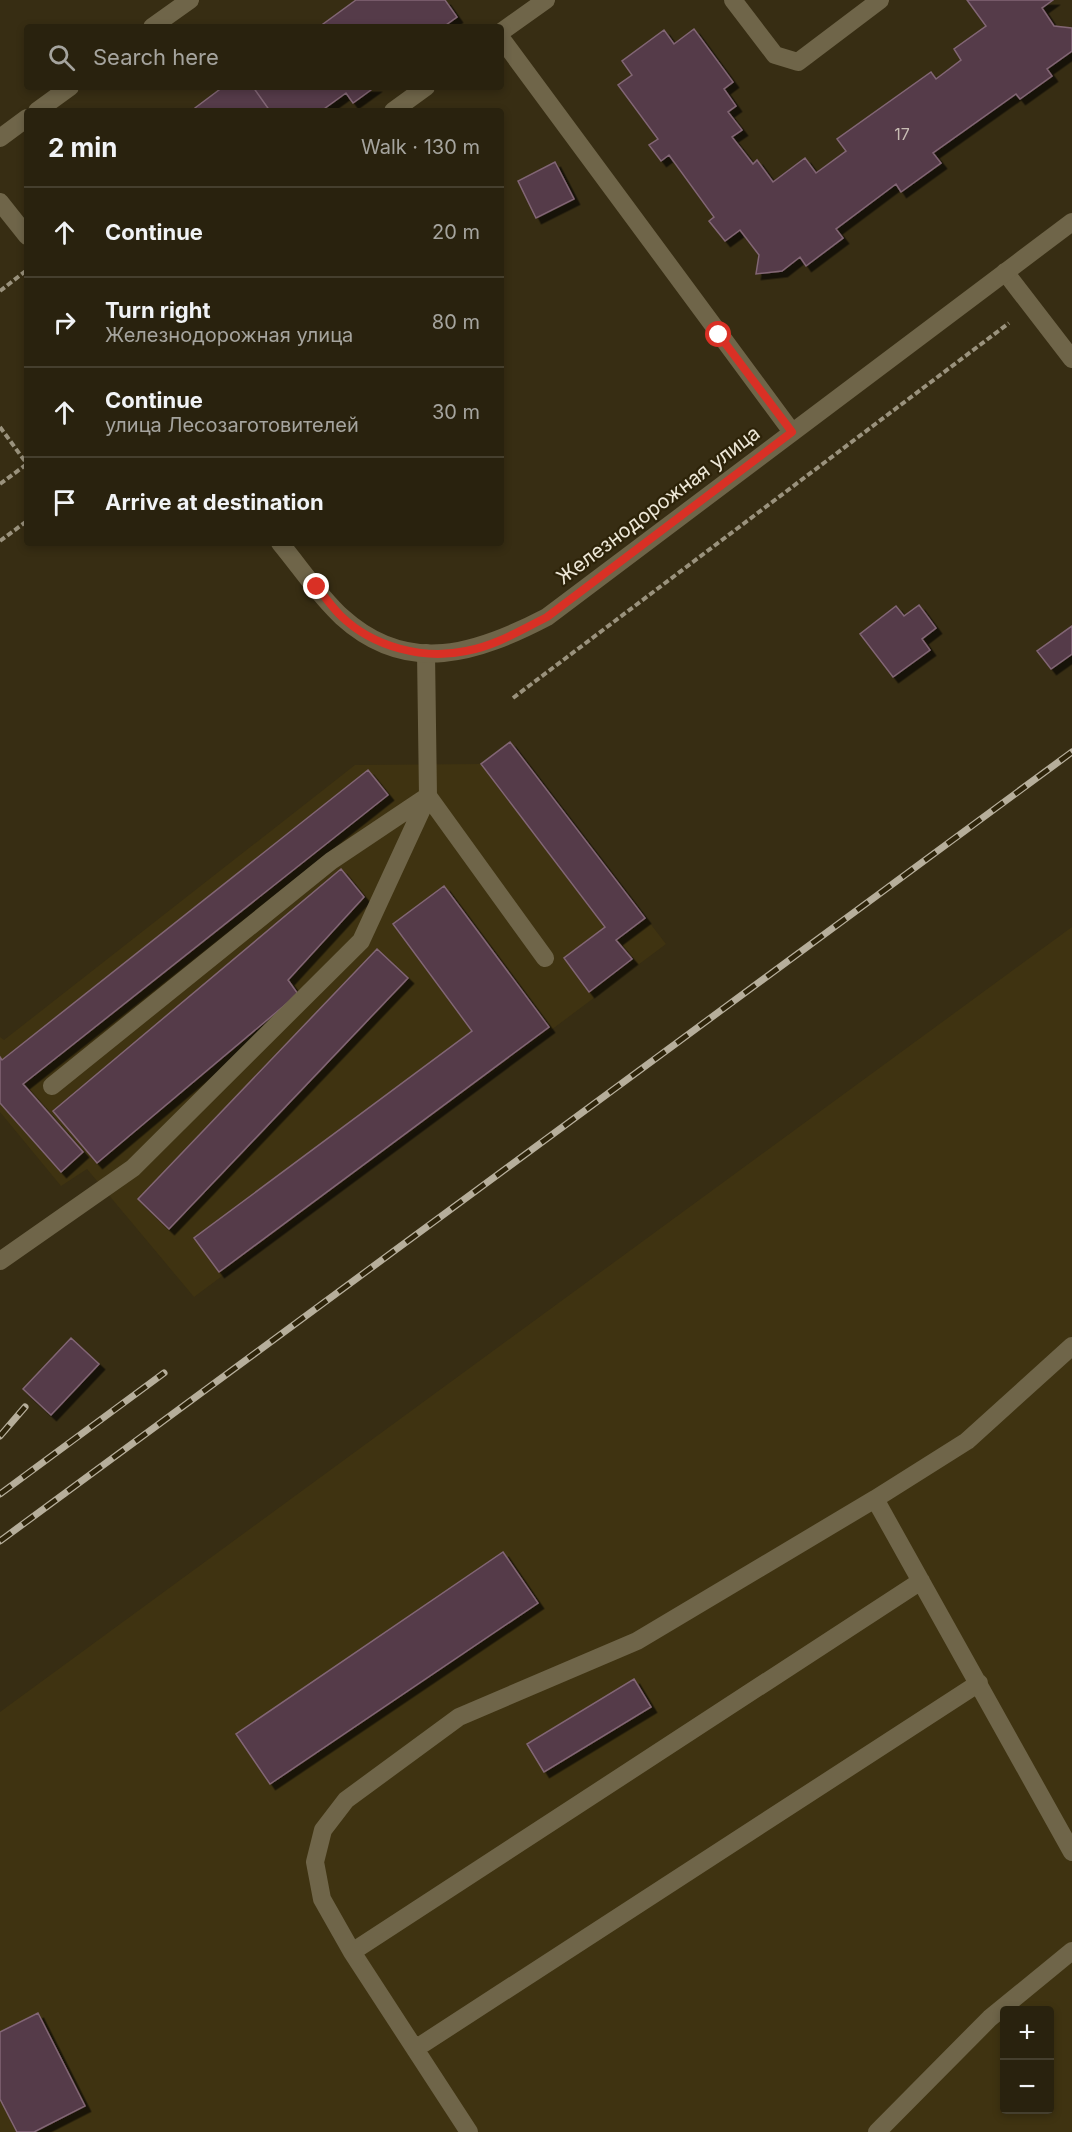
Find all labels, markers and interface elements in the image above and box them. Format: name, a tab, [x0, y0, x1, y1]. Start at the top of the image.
search box	[24, 24, 504, 90]
icon: search	[45, 41, 78, 74]
text: Search here	[93, 44, 219, 70]
house number: 17	[894, 124, 910, 144]
text: 2 min	[48, 132, 118, 163]
text: Walk · 130 m	[361, 135, 480, 159]
icon: ahead	[48, 216, 81, 249]
text: Continue	[105, 219, 203, 245]
text: 20 m	[432, 220, 480, 244]
text: Turn right	[105, 297, 211, 323]
icon: right	[48, 306, 81, 339]
text: 80 m	[432, 310, 480, 334]
route start	[705, 321, 731, 347]
text: Железнодорожная улица	[105, 323, 353, 347]
text: Continue	[105, 387, 203, 413]
icon: ahead	[48, 396, 81, 429]
text: 30 m	[432, 400, 480, 424]
text: улица Лесозаготовителей	[105, 413, 359, 437]
street label: Железнодорожная улица	[552, 421, 764, 589]
icon: arrive	[48, 486, 81, 519]
text: Arrive at destination	[105, 489, 324, 515]
route end	[303, 573, 329, 599]
map controls	[1000, 2006, 1054, 2114]
button: +	[1000, 2006, 1054, 2060]
button: −	[1000, 2060, 1054, 2114]

